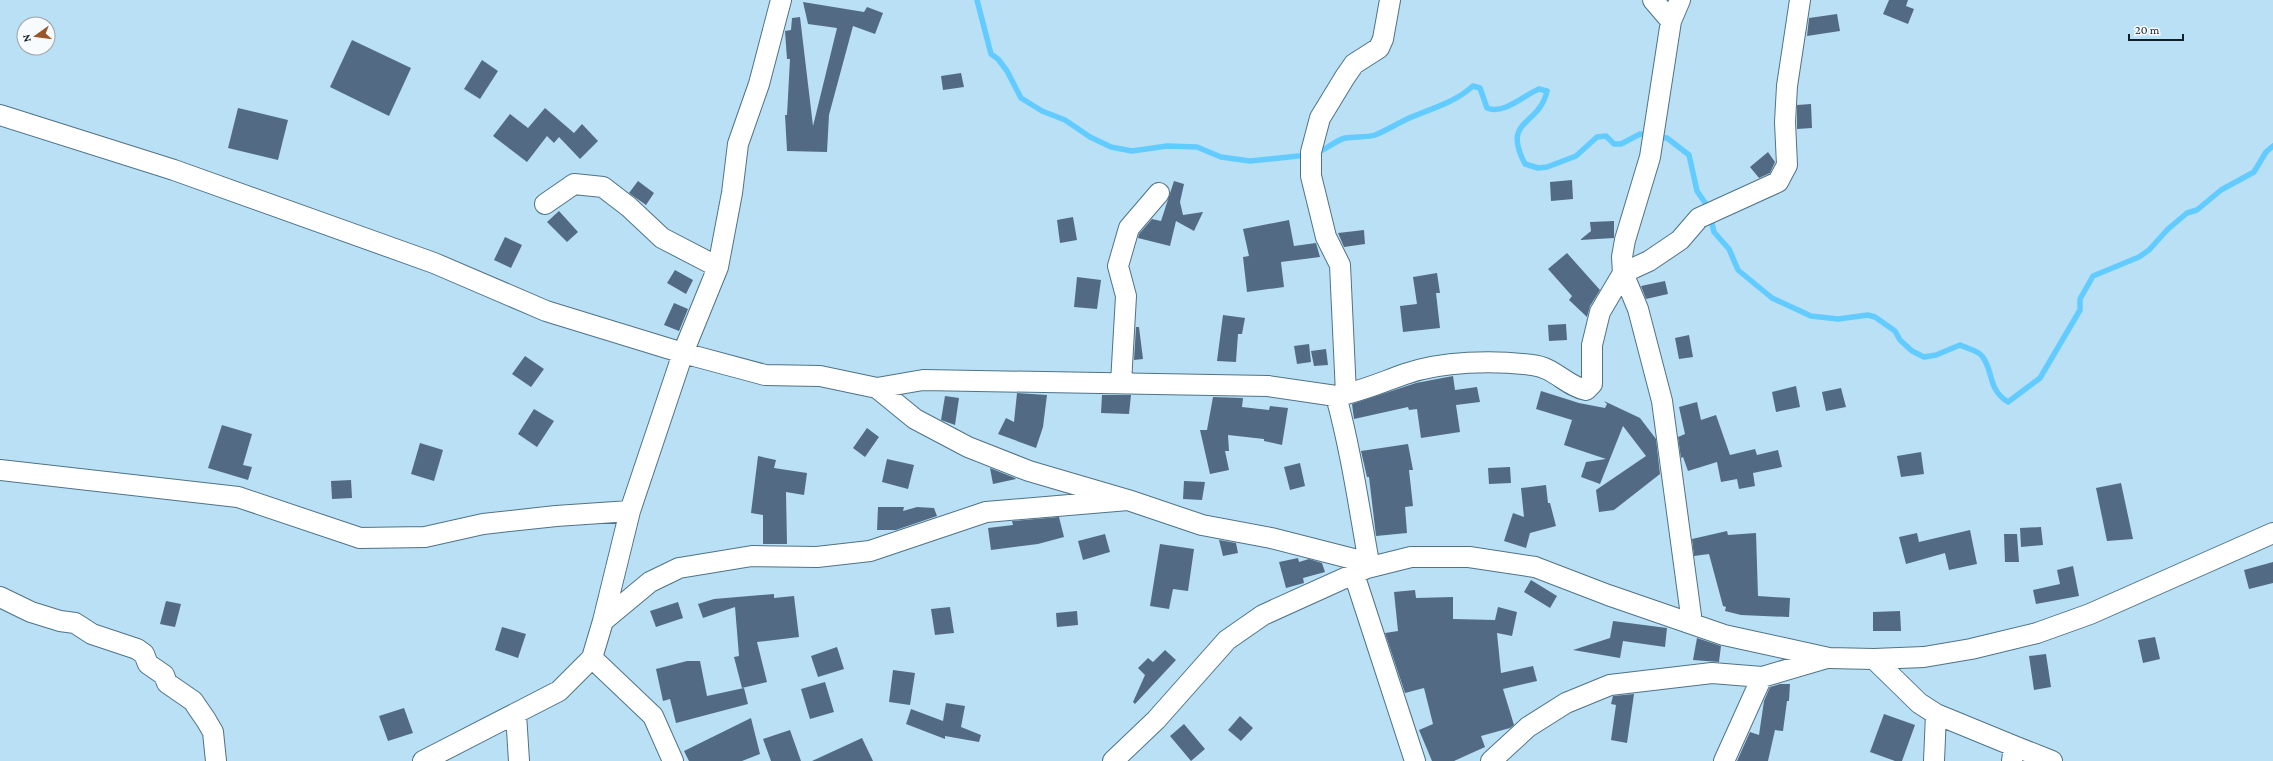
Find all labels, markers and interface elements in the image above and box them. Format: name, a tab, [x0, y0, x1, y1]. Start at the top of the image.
north arrow	[16, 16, 56, 56]
scale bar	[2129, 16, 2183, 42]
text: 20 m	[2135, 23, 2160, 37]
text: N	[19, 33, 33, 44]

